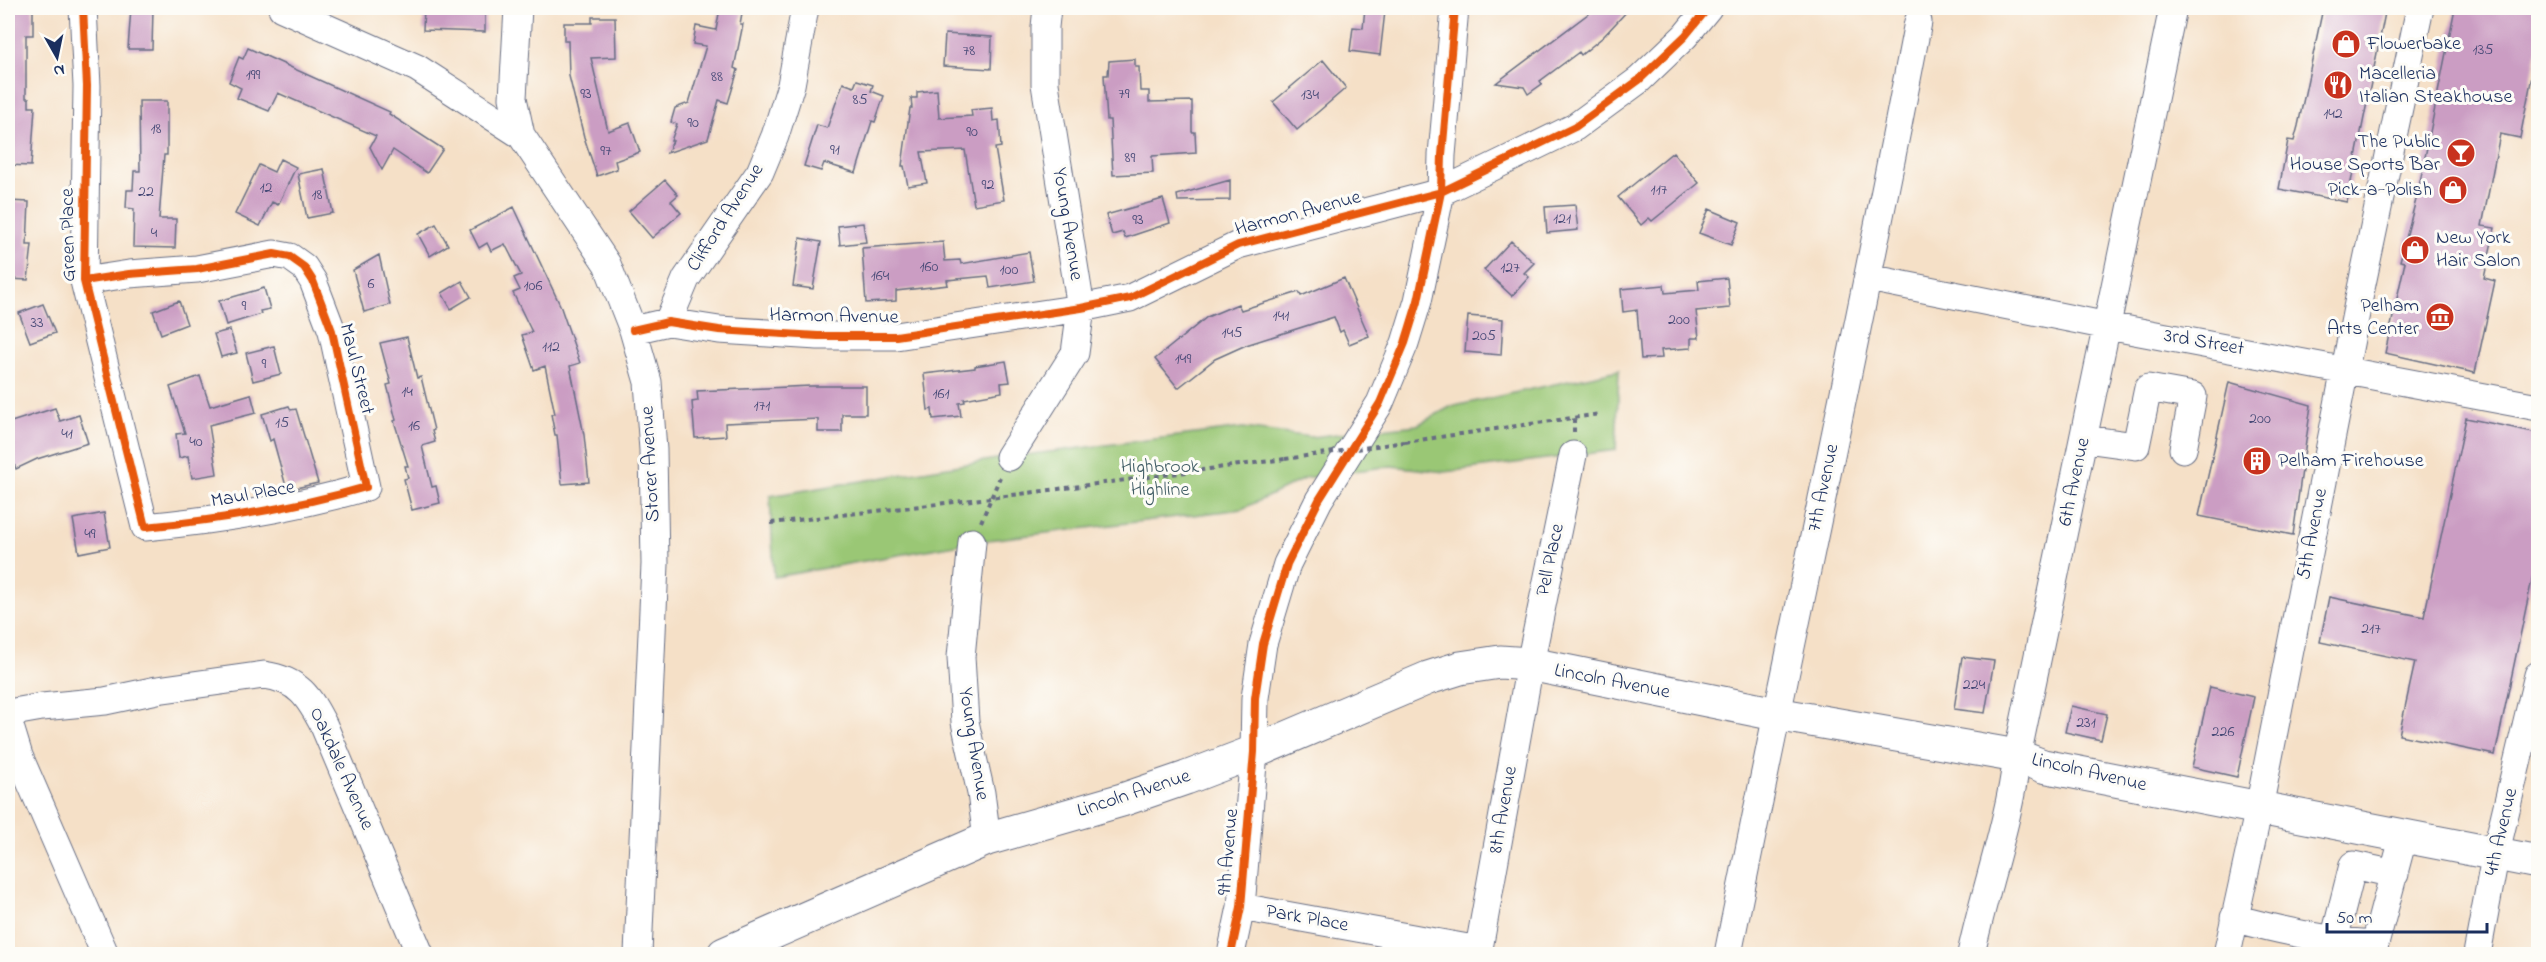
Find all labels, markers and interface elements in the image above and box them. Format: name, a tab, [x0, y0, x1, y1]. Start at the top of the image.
north arrow	[27, 27, 87, 87]
shop icon: Flowerbake	[2330, 28, 2362, 60]
place label: Flowerbake	[2366, 30, 2461, 59]
house number: 135	[2473, 38, 2493, 62]
house number: 78	[963, 39, 975, 63]
text: N	[52, 57, 66, 83]
place label: Macelleria Italian Steakhouse	[2359, 60, 2512, 112]
house number: 199	[246, 63, 261, 87]
house number: 88	[711, 65, 723, 89]
restaurant icon: Macelleria Italian Steakhouse	[2322, 69, 2354, 101]
house number: 93	[580, 82, 592, 106]
house number: 79	[1118, 82, 1130, 106]
house number: 134	[1301, 83, 1320, 107]
house number: 85	[852, 88, 868, 112]
house number: 142	[2323, 102, 2343, 126]
house number: 90	[687, 111, 699, 135]
house number: 18	[150, 117, 162, 141]
house number: 90	[966, 120, 978, 144]
place label: The Public House Sports Bar	[2290, 128, 2441, 180]
bar icon: The Public House Sports Bar	[2445, 137, 2477, 169]
house number: 91	[830, 138, 840, 162]
house number: 97	[600, 139, 612, 163]
house number: 89	[1125, 146, 1136, 170]
street label: Clifford Avenue	[680, 158, 772, 278]
street label: Young Avenue	[1043, 165, 1090, 283]
house number: 92	[982, 173, 994, 197]
shop icon: Pick-a-Polish	[2437, 174, 2469, 206]
house number: 12	[259, 176, 273, 200]
place label: Pick-a-Polish	[2328, 176, 2432, 205]
house number: 117	[1651, 178, 1668, 202]
house number: 22	[138, 180, 154, 204]
house number: 18	[311, 183, 323, 207]
street label: Harmon Avenue	[1232, 183, 1364, 245]
street label: Green Place	[54, 188, 84, 282]
house number: 121	[1553, 207, 1571, 231]
house number: 93	[1132, 208, 1144, 232]
house number: 4	[151, 221, 158, 245]
place label: New York Hair Salon	[2436, 224, 2521, 276]
shop icon: New York Hair Salon	[2399, 234, 2431, 266]
house number: 160	[919, 255, 939, 279]
house number: 127	[1500, 256, 1520, 280]
house number: 100	[1000, 258, 1019, 282]
house number: 164	[871, 264, 890, 288]
house number: 6	[367, 272, 375, 296]
house number: 106	[523, 274, 543, 298]
place label: Pelham Arts Center	[2327, 292, 2420, 344]
house number: 9	[242, 294, 247, 318]
street label: Harmon Avenue	[769, 301, 899, 333]
museum icon: Pelham Arts Center	[2424, 301, 2456, 333]
house number: 141	[1273, 304, 1289, 328]
house number: 200	[1668, 308, 1690, 332]
house number: 33	[30, 311, 44, 335]
street label: Maul Street	[331, 320, 381, 418]
house number: 145	[1222, 321, 1242, 345]
street label: 3rd Street	[2162, 322, 2247, 364]
house number: 205	[1472, 324, 1496, 348]
house number: 112	[542, 335, 560, 359]
house number: 149	[1175, 347, 1191, 371]
house number: 9	[262, 352, 267, 376]
house number: 14	[401, 380, 413, 404]
house number: 161	[932, 382, 950, 406]
house number: 171	[754, 394, 770, 418]
street label: Storer Avenue	[633, 405, 669, 523]
house number: 200	[2249, 407, 2271, 431]
house number: 15	[275, 411, 289, 435]
house number: 16	[408, 414, 420, 438]
house number: 41	[61, 422, 73, 446]
house number: 40	[189, 430, 203, 454]
street label: 6th Avenue	[2051, 435, 2099, 529]
street label: 7th Avenue	[1801, 441, 1847, 535]
building icon: Pelham Firehouse	[2241, 445, 2273, 477]
place label: Pelham Firehouse	[2278, 447, 2424, 476]
park label: Highbrook Highline	[1121, 453, 1200, 506]
street label: Maul Place	[209, 473, 297, 517]
street label: 5th Avenue	[2290, 486, 2336, 582]
street label: Pell Place	[1529, 521, 1573, 599]
house number: 49	[84, 522, 96, 546]
house number: 217	[2361, 617, 2381, 641]
street label: Lincoln Avenue	[1552, 657, 1673, 707]
house number: 224	[1963, 673, 1986, 697]
street label: Young Avenue	[949, 685, 996, 803]
street label: Oakdale Avenue	[301, 703, 381, 835]
house number: 231	[2076, 711, 2096, 735]
house number: 226	[2212, 720, 2234, 744]
street label: Lincoln Avenue	[2028, 746, 2150, 800]
street label: Lincoln Avenue	[1074, 762, 1194, 826]
street label: 8th Avenue	[1482, 764, 1526, 856]
street label: 4th Avenue	[2478, 785, 2526, 879]
street label: 9th Avenue	[1211, 807, 1247, 897]
scale bar	[2327, 896, 2488, 934]
street label: Park Place	[1263, 897, 1351, 941]
text: 50 m	[2336, 906, 2373, 932]

